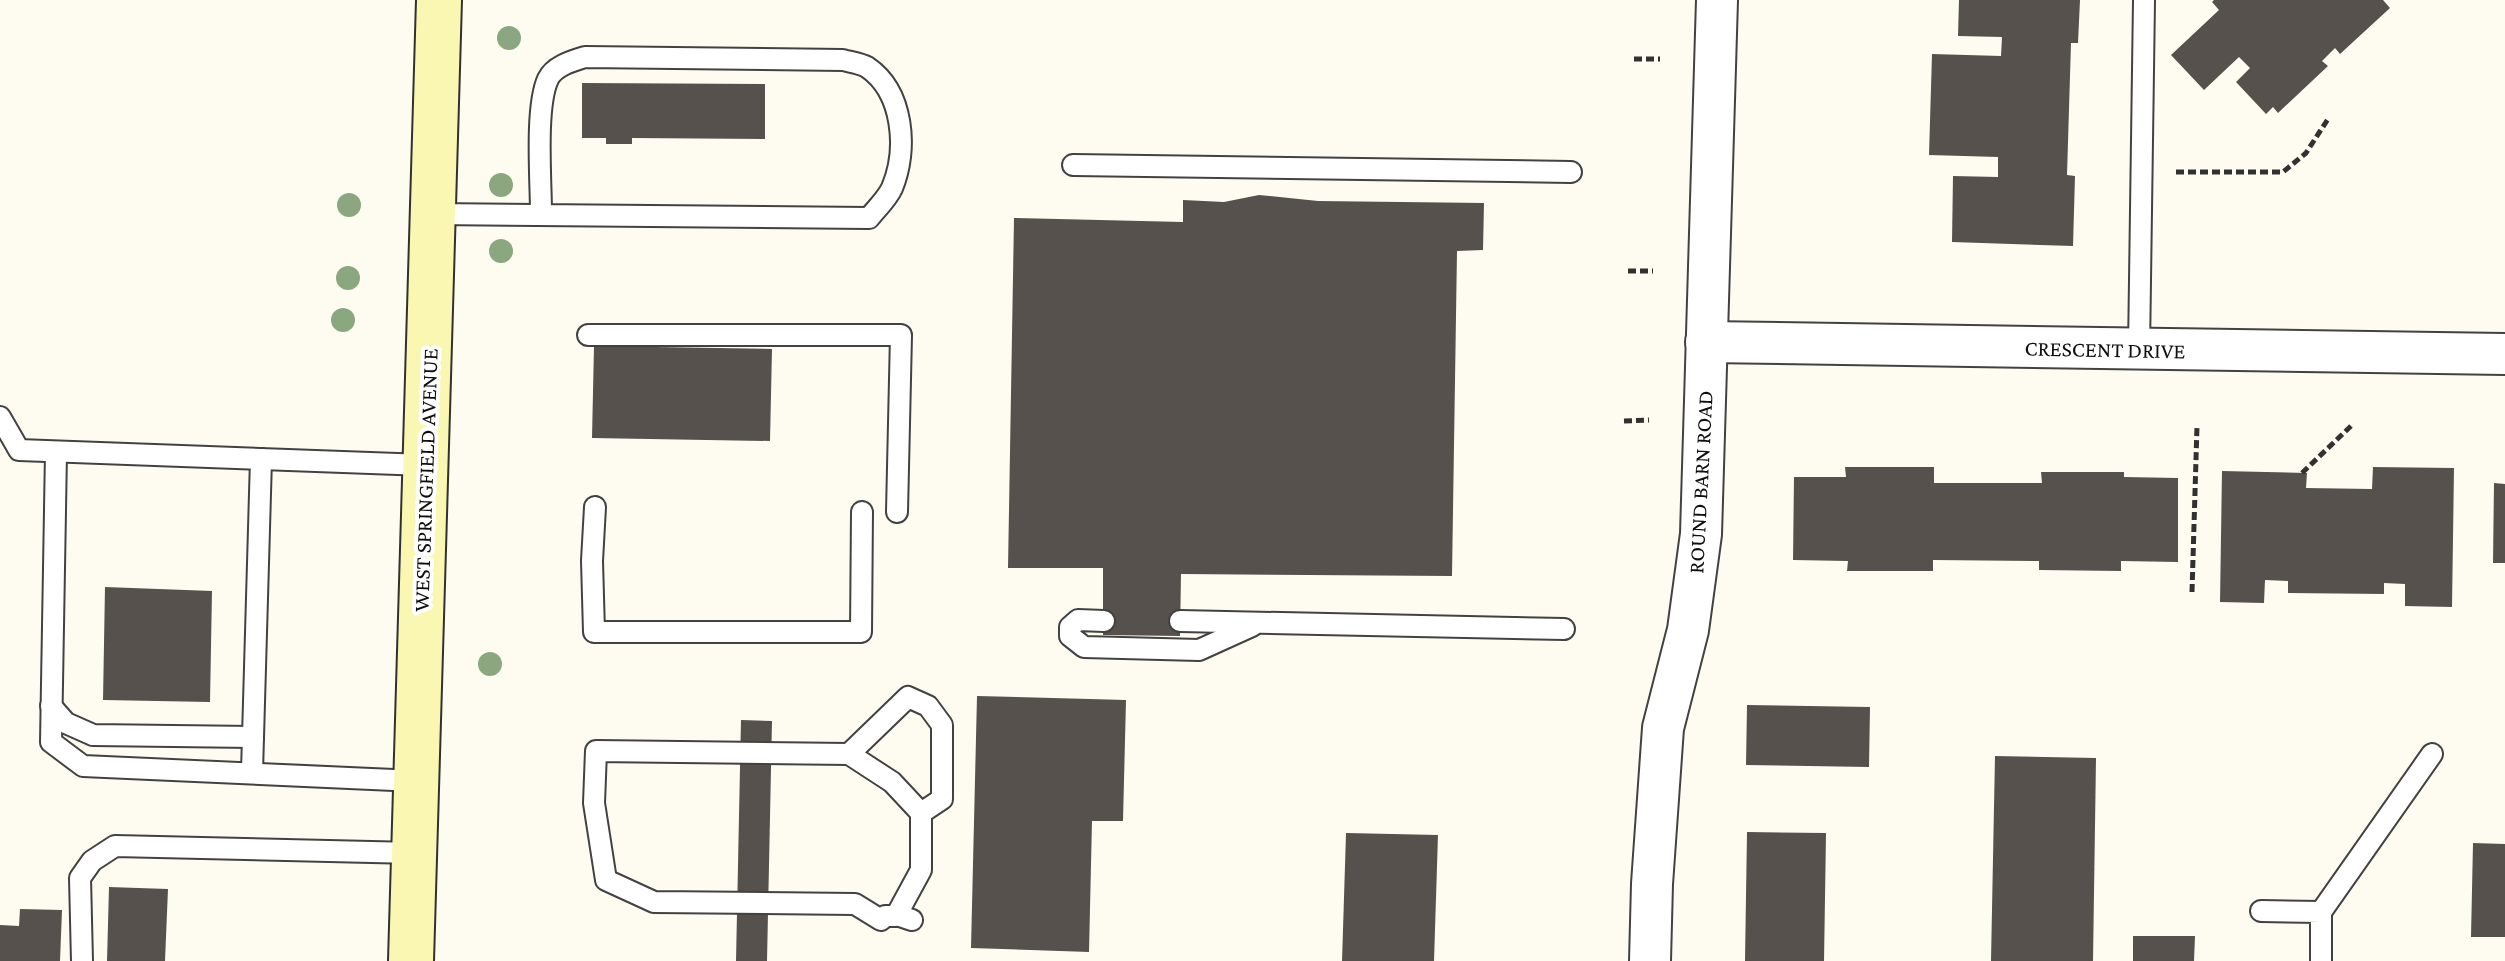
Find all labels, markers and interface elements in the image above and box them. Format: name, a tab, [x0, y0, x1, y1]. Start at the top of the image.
street label: CRESCENT DRIVE	[2024, 336, 2186, 363]
street label: WEST SPRINGFIELD AVENUE	[408, 348, 443, 612]
street label: ROUND BARN ROAD	[1683, 390, 1718, 574]

